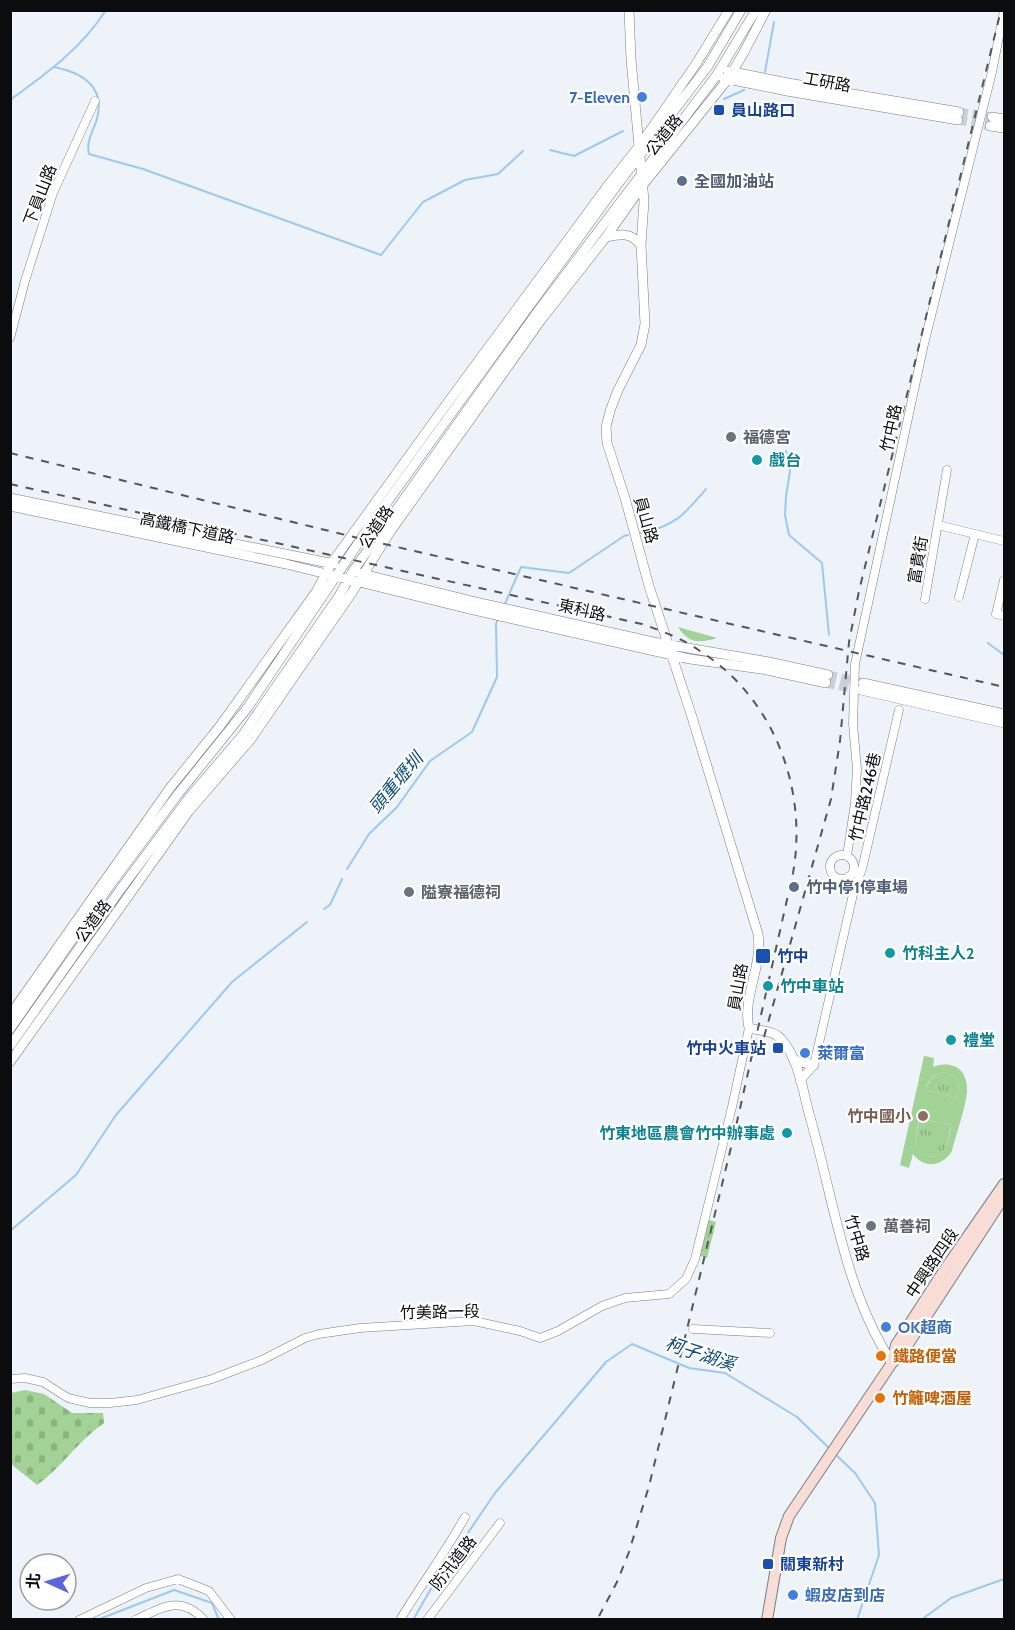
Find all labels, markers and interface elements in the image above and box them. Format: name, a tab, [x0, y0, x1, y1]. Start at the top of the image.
street label: 工研路	[802, 68, 852, 96]
place label: 7-Eleven	[569, 88, 630, 107]
marker: 7-Eleven	[635, 90, 649, 104]
place label: 員山路口	[731, 101, 795, 120]
marker: 員山路口	[712, 103, 726, 117]
street label: 公道路	[642, 110, 686, 160]
street label: 下員山路	[20, 162, 60, 228]
place label: 全國加油站	[694, 172, 774, 191]
marker: 全國加油站	[675, 174, 689, 188]
street label: 竹中路	[877, 403, 905, 453]
place label: 福德宮	[743, 428, 791, 447]
marker: 福德宮	[724, 430, 738, 444]
place label: 戲台	[769, 451, 801, 470]
marker: 戲台	[750, 453, 764, 467]
street label: 員山路	[630, 494, 662, 546]
street label: 公道路	[355, 502, 397, 552]
street label: 高鐵橋下道路	[138, 509, 236, 547]
street label: 富貴街	[904, 535, 932, 585]
street label: 東科路	[556, 595, 608, 625]
water label: 頭重壢圳	[364, 746, 429, 818]
street label: 竹中路246巷	[846, 751, 884, 843]
place label: 竹中停1停車場	[806, 878, 908, 897]
marker: 竹中停1停車場	[787, 880, 801, 894]
place label: 隘寮福德祠	[421, 883, 501, 902]
marker: 隘寮福德祠	[402, 885, 416, 899]
street label: 公道路	[71, 896, 115, 946]
place label: 竹科主人2	[902, 944, 974, 963]
marker: 竹科主人2	[883, 946, 897, 960]
marker: 竹中	[754, 947, 772, 965]
place label: 竹中	[777, 947, 809, 966]
street label: 員山路	[724, 962, 752, 1012]
place label: 竹中車站	[780, 977, 844, 996]
marker: 竹中車站	[761, 979, 775, 993]
place label: 禮堂	[963, 1031, 995, 1050]
marker: 禮堂	[944, 1033, 958, 1047]
place label: 竹中火車站	[686, 1039, 766, 1058]
marker: 竹中火車站	[771, 1041, 785, 1055]
place label: 萊爾富	[817, 1044, 865, 1063]
marker: 萊爾富	[798, 1046, 812, 1060]
place label: 竹中國小	[847, 1107, 911, 1126]
marker: 竹中國小	[916, 1109, 930, 1123]
place label: 竹東地區農會竹中辦事處	[599, 1124, 775, 1143]
marker: 竹東地區農會竹中辦事處	[780, 1126, 794, 1140]
street label: 竹中路	[841, 1212, 873, 1264]
place label: 萬善祠	[883, 1217, 931, 1236]
marker: 萬善祠	[864, 1219, 878, 1233]
street label: 中興路四段	[902, 1225, 962, 1301]
street label: 竹美路一段	[400, 1302, 480, 1322]
place label: OK超商	[898, 1318, 952, 1337]
marker: OK超商	[879, 1320, 893, 1334]
water label: 柯子湖溪	[662, 1332, 740, 1377]
place label: 鐵路便當	[893, 1347, 957, 1366]
marker: 鐵路便當	[874, 1349, 888, 1363]
place label: 竹籬啤酒屋	[892, 1389, 972, 1408]
marker: 竹籬啤酒屋	[873, 1391, 887, 1405]
street label: 防汛道路	[426, 1532, 480, 1594]
north arrow	[18, 1552, 78, 1612]
place label: 關東新村	[780, 1555, 844, 1574]
marker: 關東新村	[761, 1557, 775, 1571]
text: 北	[23, 1572, 44, 1590]
place label: 蝦皮店到店	[805, 1586, 885, 1605]
marker: 蝦皮店到店	[786, 1588, 800, 1602]

